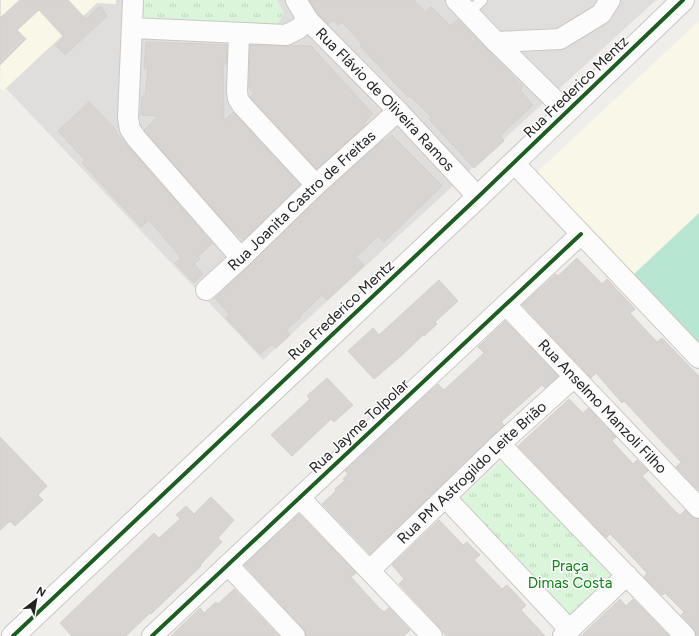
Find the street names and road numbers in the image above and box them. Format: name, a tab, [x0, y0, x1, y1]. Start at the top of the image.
street label: Rua Flávio de Oliveira Ramos	[312, 24, 458, 175]
street label: Rua Frederico Mentz	[520, 32, 632, 142]
street label: Rua Joanita Castro de Freitas	[224, 127, 379, 275]
street label: Rua Frederico Mentz	[284, 256, 398, 364]
street label: Rua Anselmo Manzoli Filho	[534, 335, 671, 478]
street label: Rua Jayme Tolpolar	[305, 375, 413, 477]
street label: Rua PM Astrogildo Leite Brião	[394, 397, 550, 548]

